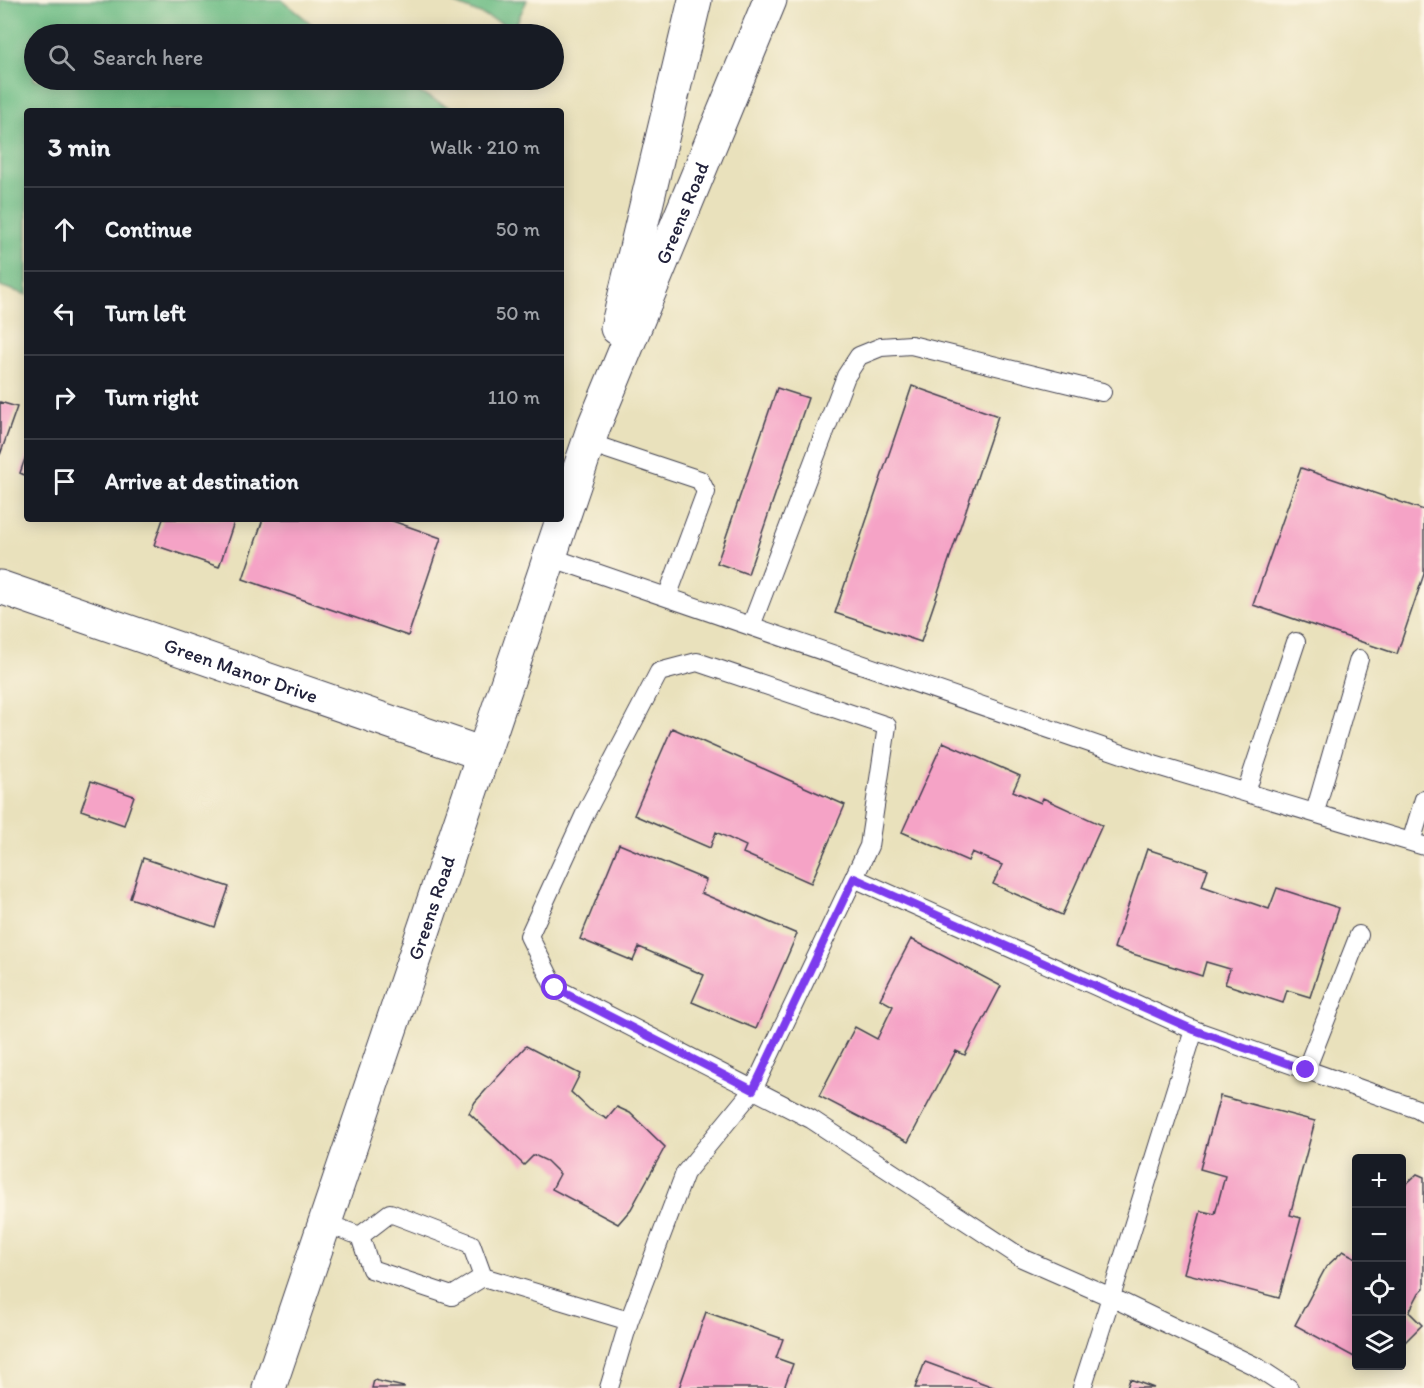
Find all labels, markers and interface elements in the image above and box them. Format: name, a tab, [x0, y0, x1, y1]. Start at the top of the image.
search box	[24, 24, 564, 90]
icon: search	[45, 41, 78, 74]
text: Search here	[93, 44, 203, 71]
text: 3 min	[48, 131, 110, 163]
text: Walk · 210 m	[430, 135, 540, 159]
street label: Greens Road	[650, 158, 714, 268]
icon: ahead	[48, 213, 81, 246]
text: Continue	[105, 216, 192, 243]
text: 50 m	[496, 217, 540, 241]
icon: left	[48, 297, 81, 330]
text: Turn left	[105, 300, 186, 327]
text: 50 m	[496, 301, 540, 325]
icon: right	[48, 381, 81, 414]
text: Turn right	[105, 384, 199, 411]
text: 110 m	[488, 385, 540, 409]
icon: arrive	[48, 465, 81, 498]
text: Arrive at destination	[105, 468, 299, 495]
street label: Green Manor Drive	[161, 633, 321, 708]
street label: Greens Road	[403, 852, 460, 963]
route start	[541, 974, 567, 1000]
route end	[1292, 1056, 1318, 1082]
map controls	[1352, 1154, 1406, 1370]
button: +	[1352, 1154, 1406, 1208]
button: −	[1352, 1208, 1406, 1262]
button: locate	[1352, 1262, 1406, 1316]
button: layers	[1352, 1316, 1406, 1370]

